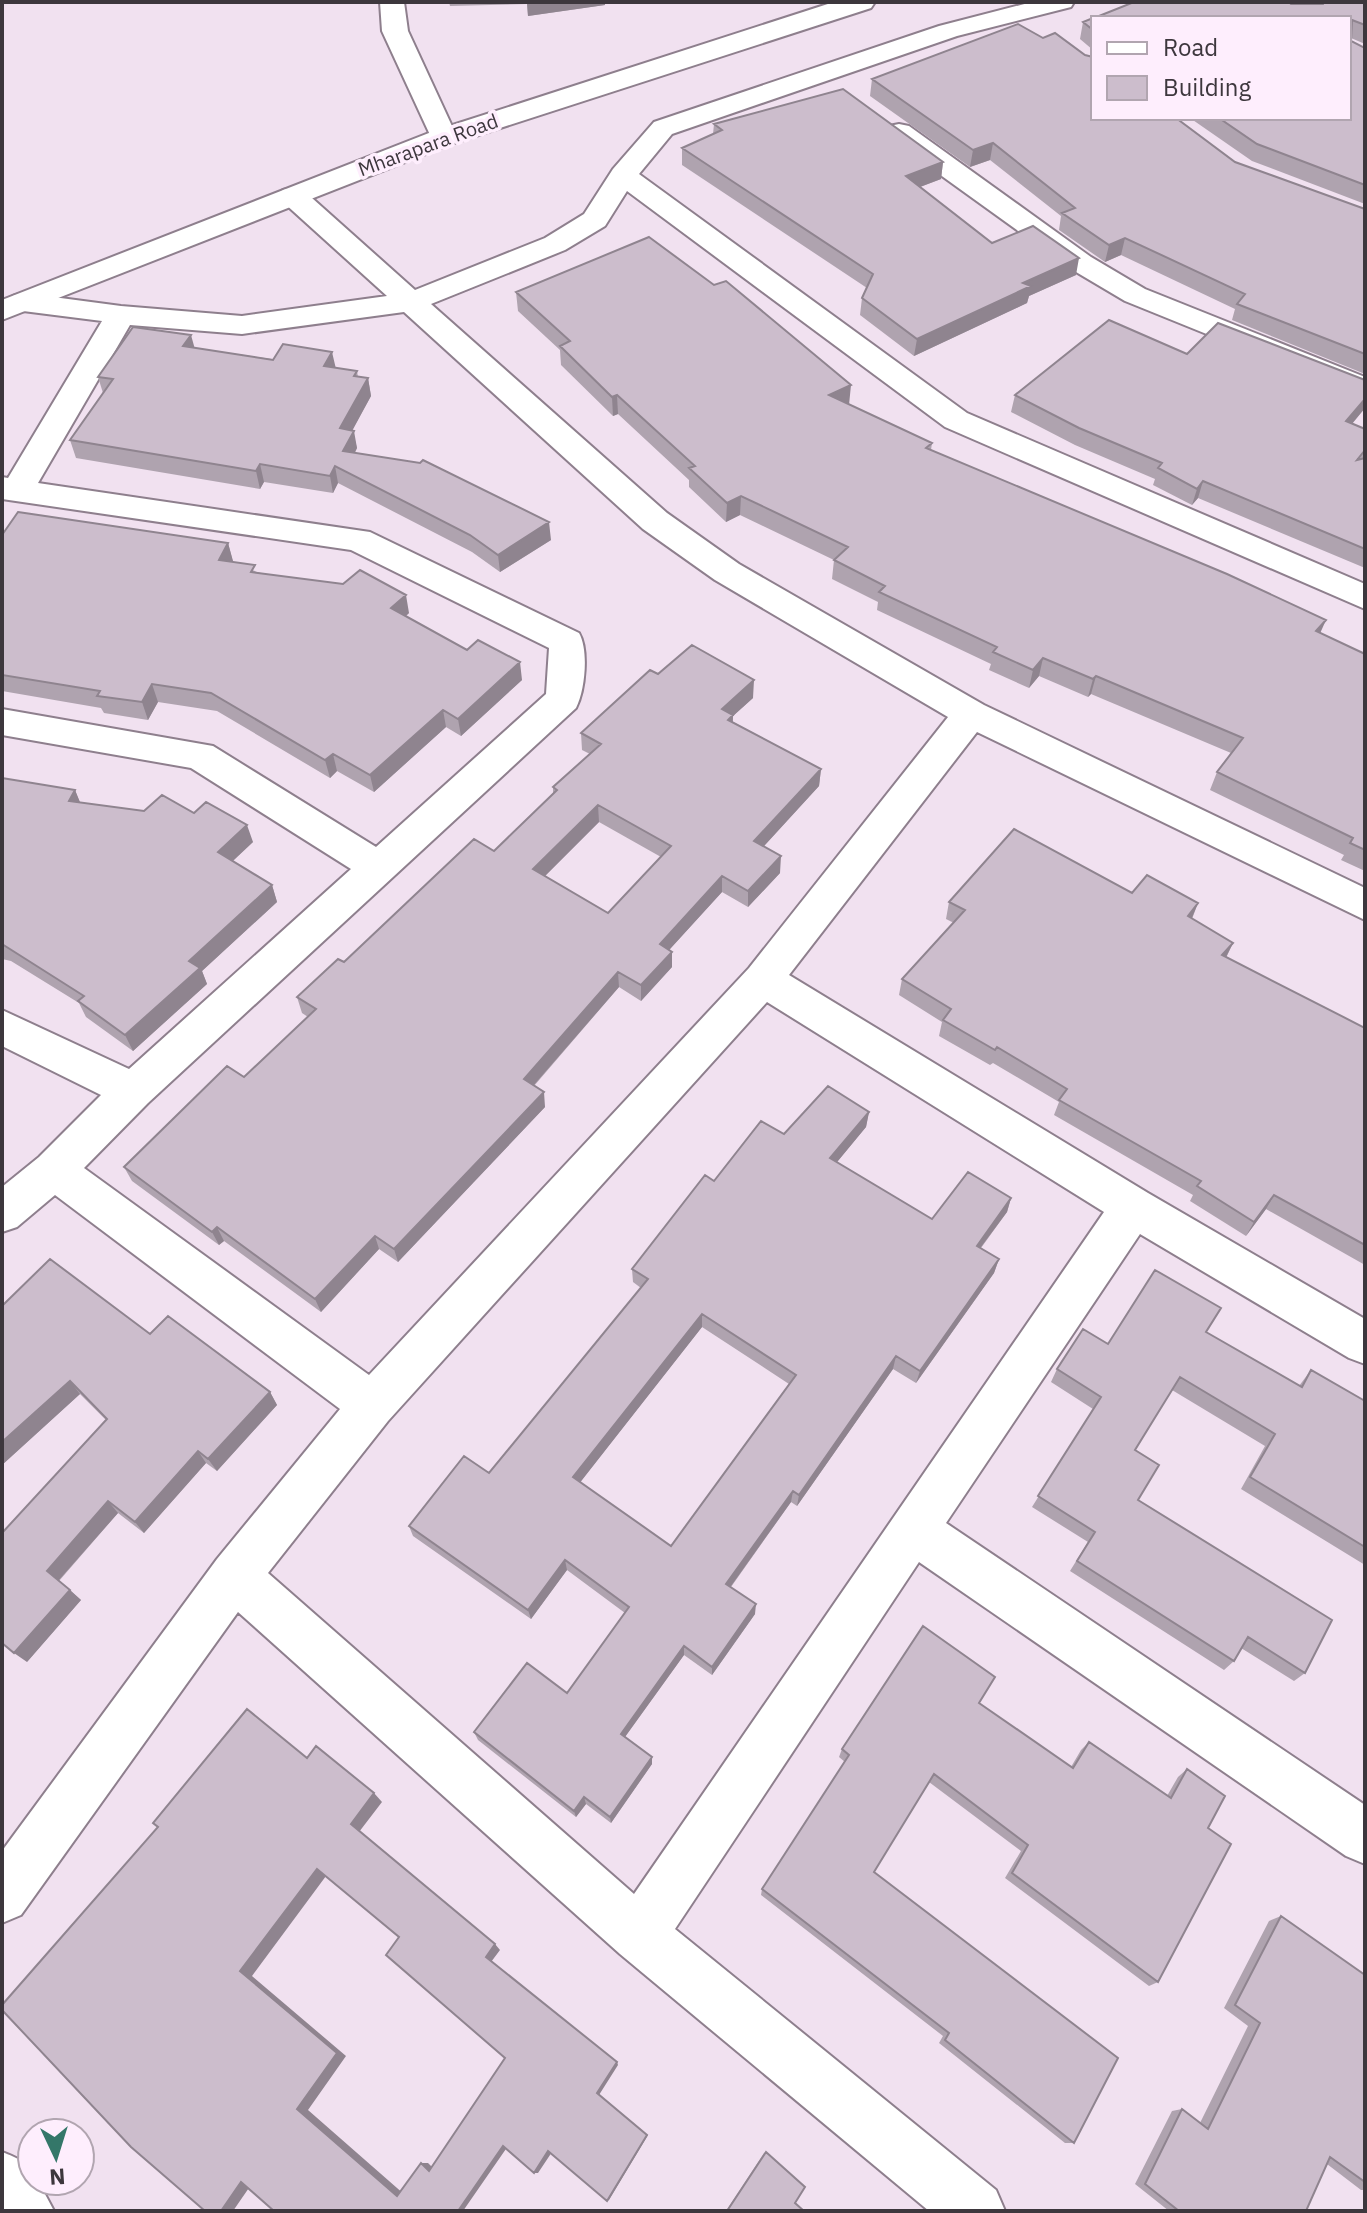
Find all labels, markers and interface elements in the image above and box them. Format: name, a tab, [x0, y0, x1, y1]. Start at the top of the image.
legend	[1091, 16, 1351, 120]
text: Road	[1163, 31, 1218, 63]
text: Building	[1163, 71, 1251, 103]
street label: Mharapara Road	[354, 107, 502, 182]
north arrow	[16, 2117, 96, 2197]
text: N	[48, 2162, 66, 2192]

